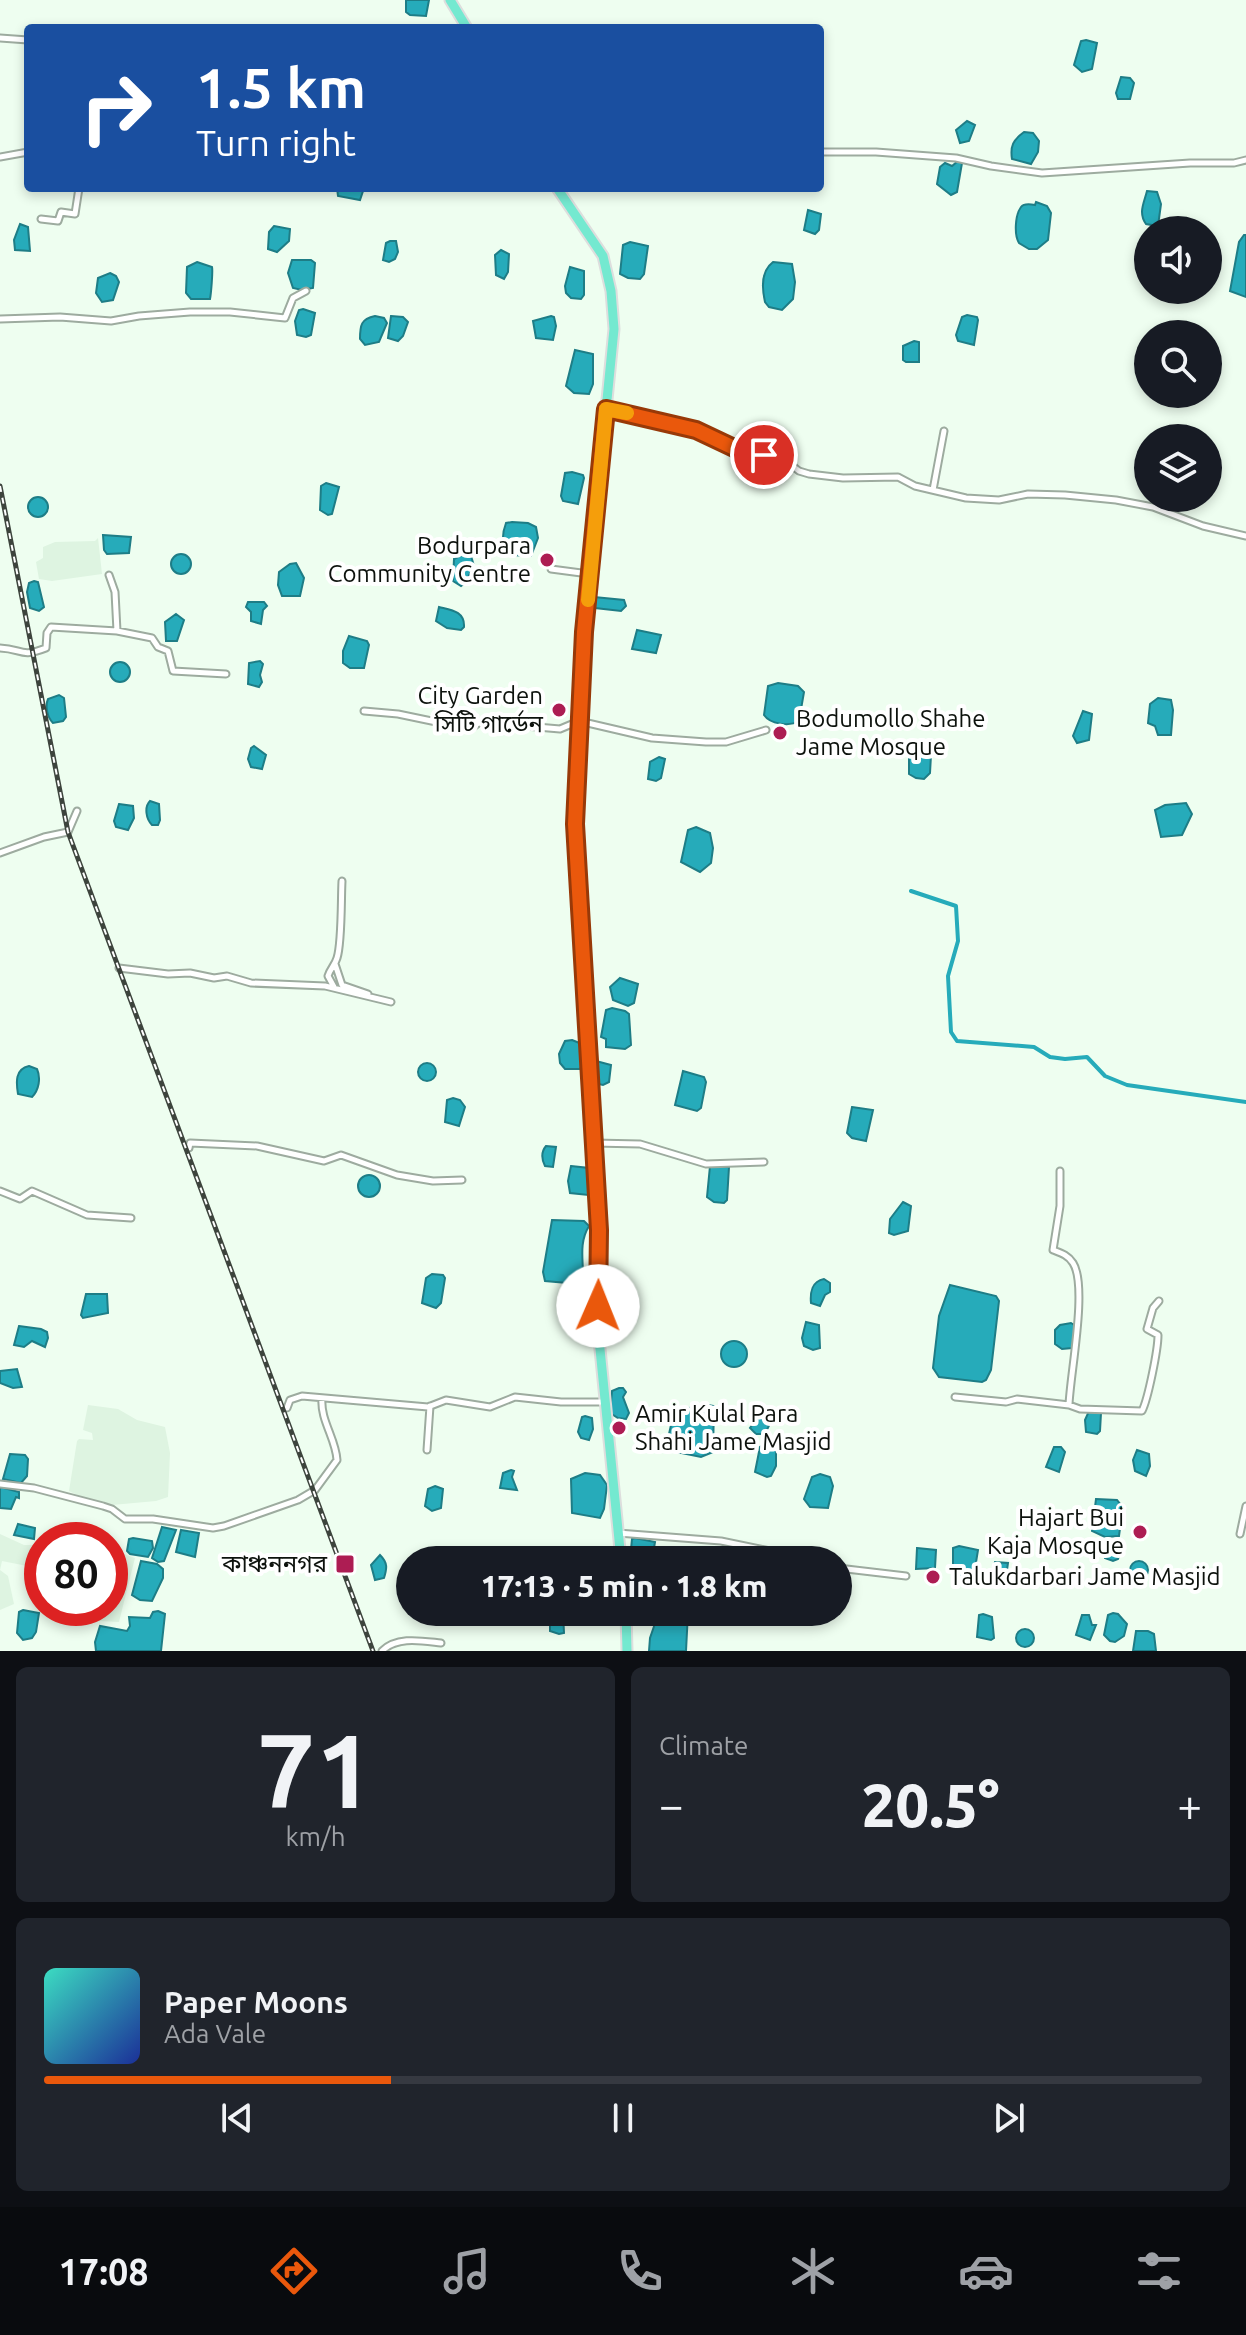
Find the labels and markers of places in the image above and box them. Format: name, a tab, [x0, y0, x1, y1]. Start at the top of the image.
pin	[730, 421, 798, 489]
place label: Bodurpara Community Centre	[328, 532, 531, 587]
marker: Bodurpara Community Centre	[538, 551, 556, 569]
place label: City Garden সিটি গার্ডেন	[418, 682, 544, 737]
marker: City Garden সিটি গার্ডেন	[550, 701, 568, 719]
place label: Bodumollo Shahe Jame Mosque	[796, 705, 985, 760]
marker: Bodumollo Shahe Jame Mosque	[771, 724, 789, 742]
place label: Amir Kulal Para Shahi Jame Masjid	[635, 1400, 832, 1455]
marker: Amir Kulal Para Shahi Jame Masjid	[610, 1419, 628, 1437]
place label: Hajart Bui Kaja Mosque	[987, 1504, 1124, 1559]
marker: Hajart Bui Kaja Mosque	[1131, 1523, 1149, 1541]
place label: কাঞ্চননগর	[221, 1550, 328, 1577]
marker: কাঞ্চননগর	[334, 1553, 356, 1575]
place label: Talukdarbari Jame Masjid	[949, 1563, 1221, 1590]
marker: Talukdarbari Jame Masjid	[924, 1568, 942, 1586]

